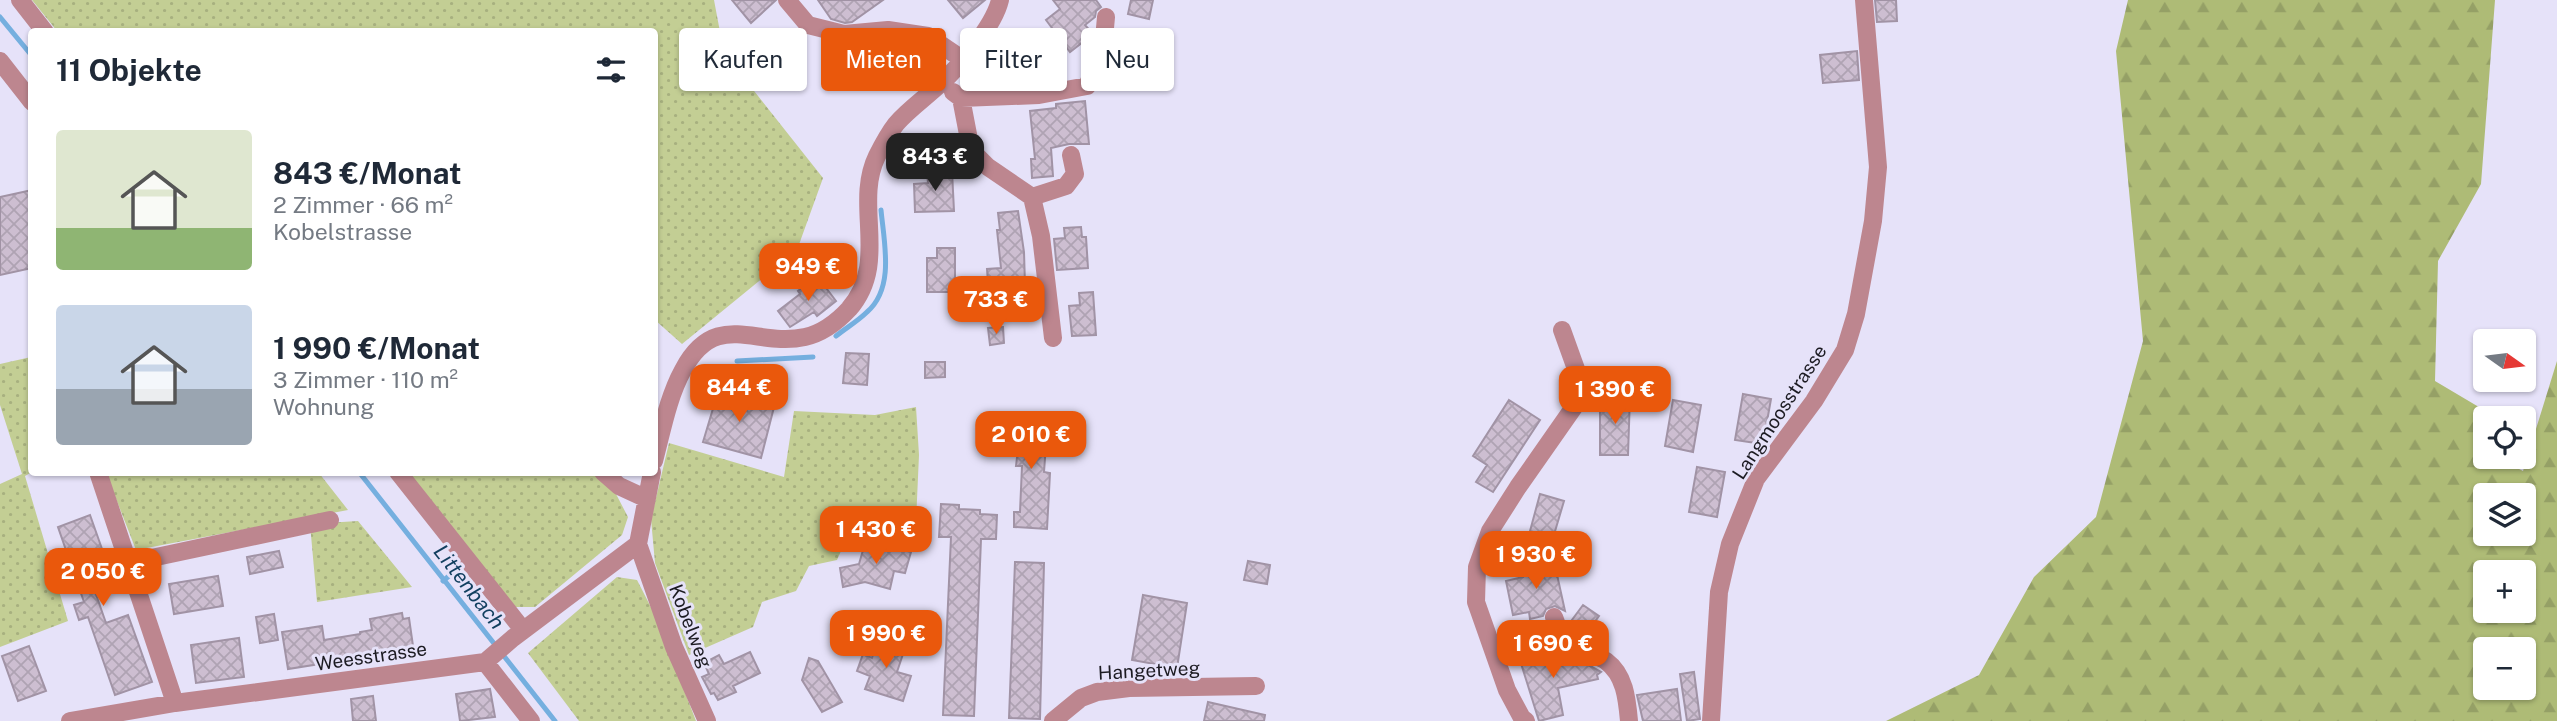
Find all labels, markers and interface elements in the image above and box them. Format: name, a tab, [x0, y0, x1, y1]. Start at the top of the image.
chip: Kaufen	[679, 28, 807, 91]
chip: Mieten	[821, 28, 946, 91]
chip: Filter	[960, 28, 1067, 91]
chip: Neu	[1081, 28, 1174, 91]
icon: filters	[592, 51, 630, 89]
text: 11 Objekte	[56, 52, 202, 88]
pin: 843 €	[886, 134, 984, 193]
text: 843 €	[902, 142, 968, 169]
text: 843 €/Monat	[273, 155, 461, 191]
icon: home	[112, 158, 196, 242]
text: 2 Zimmer · 66 m²	[273, 191, 453, 218]
text: Kobelstrasse	[273, 218, 412, 245]
pin: 949 €	[759, 244, 857, 303]
text: 949 €	[775, 252, 841, 279]
pin: 733 €	[947, 276, 1045, 336]
text: 733 €	[964, 285, 1028, 312]
north arrow	[2473, 329, 2536, 392]
map controls	[2473, 329, 2536, 700]
text: 1 990 €/Monat	[273, 330, 480, 366]
icon: home	[112, 333, 196, 417]
street label: Langmoosstrasse	[1727, 341, 1831, 483]
pin: 844 €	[690, 364, 788, 424]
text: 3 Zimmer · 110 m²	[273, 366, 458, 393]
pin: 1 390 €	[1550, 366, 1680, 426]
text: 844 €	[706, 373, 772, 400]
text: 1 390 €	[1575, 375, 1655, 402]
text: Wohnung	[273, 393, 375, 420]
button: locate	[2473, 406, 2536, 469]
pin: 2 010 €	[966, 412, 1096, 471]
text: 2 010 €	[991, 420, 1071, 447]
button: layers	[2473, 483, 2536, 546]
pin: 1 430 €	[811, 506, 941, 566]
text: 1 430 €	[836, 515, 916, 542]
pin: 1 930 €	[1471, 532, 1601, 591]
water label: Littenbach	[429, 539, 510, 634]
text: 1 930 €	[1496, 540, 1576, 567]
pin: 2 050 €	[38, 548, 168, 608]
text: 2 050 €	[60, 557, 146, 584]
button: +	[2473, 560, 2536, 623]
street label: Kobelweg	[665, 581, 717, 671]
pin: 1 990 €	[821, 610, 951, 670]
text: 1 990 €	[846, 619, 926, 646]
pin: 1 690 €	[1488, 620, 1618, 680]
text: 1 690 €	[1513, 629, 1593, 656]
street label: Weesstrasse	[314, 637, 428, 675]
button: −	[2473, 637, 2536, 700]
street label: Hangetweg	[1097, 656, 1201, 684]

